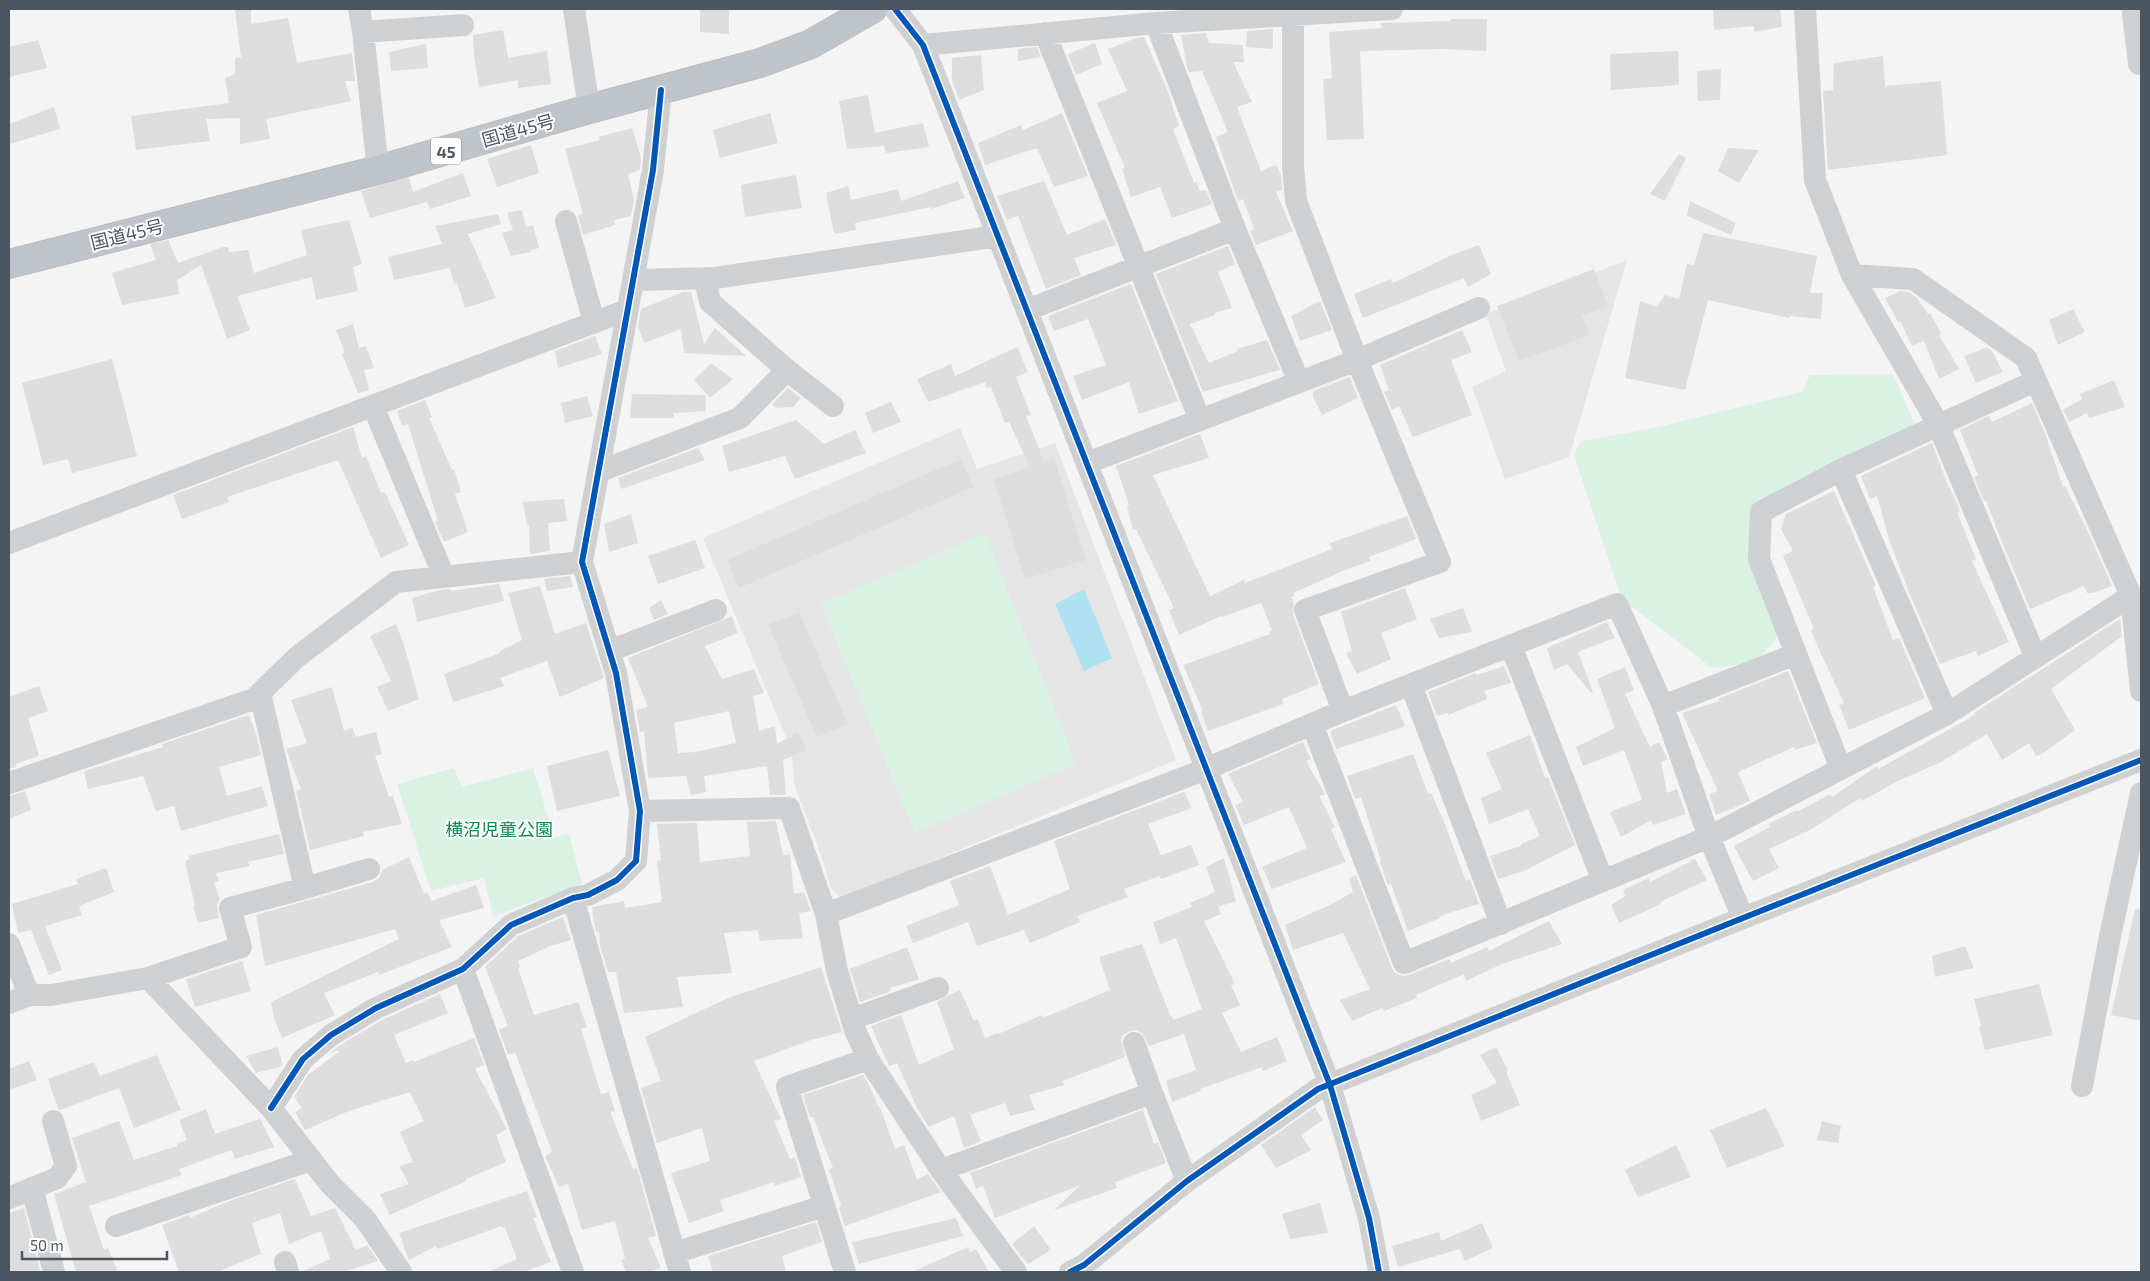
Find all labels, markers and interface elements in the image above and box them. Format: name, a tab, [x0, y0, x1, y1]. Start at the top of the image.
street label: 国道45号	[479, 109, 557, 151]
road number: 45	[431, 138, 461, 164]
street label: 国道45号	[88, 214, 166, 254]
park label: 横沼児童公園	[445, 818, 553, 840]
scale bar	[22, 1228, 168, 1260]
text: 50 m	[30, 1236, 64, 1254]

